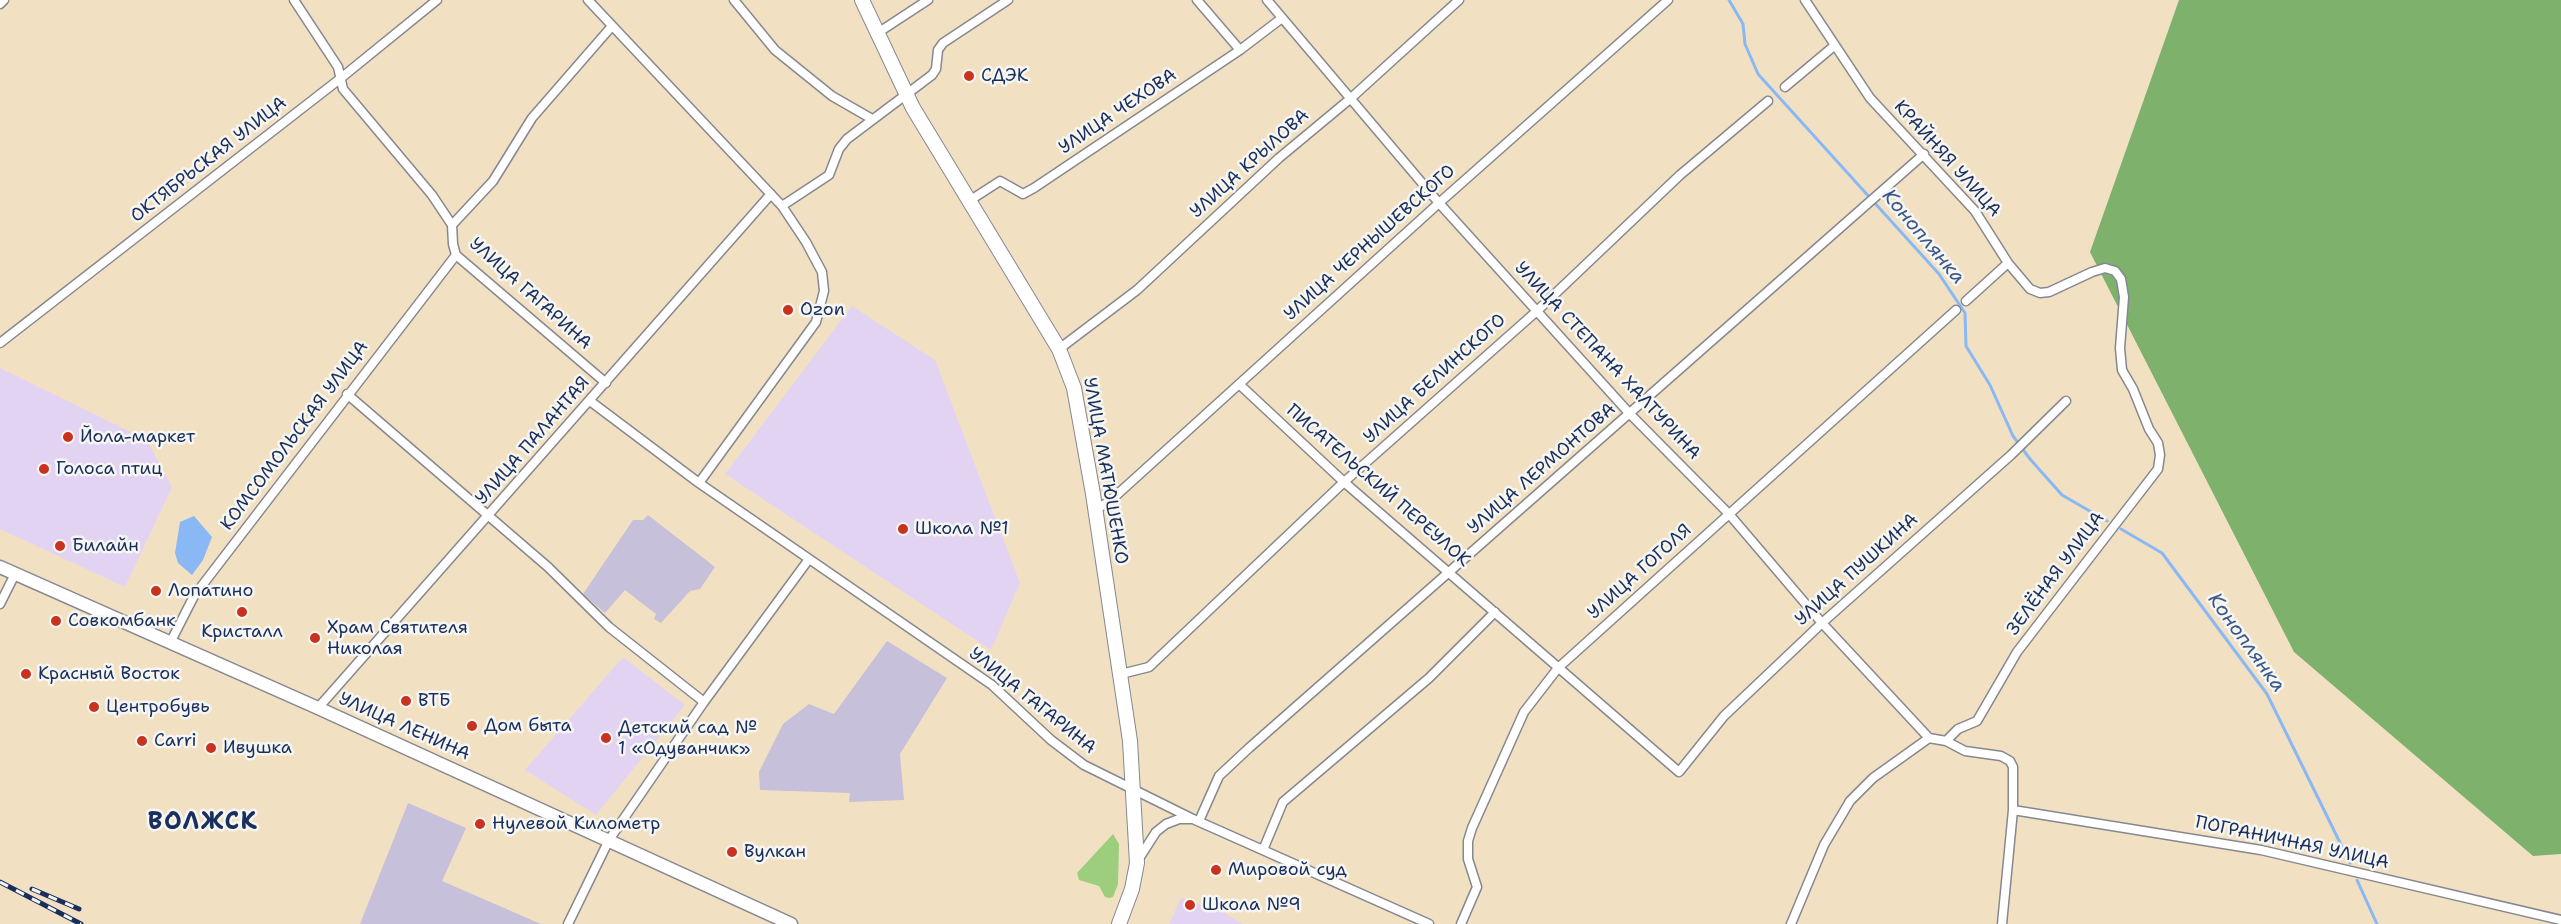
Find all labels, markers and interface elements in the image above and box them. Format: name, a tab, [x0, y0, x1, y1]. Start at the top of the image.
place label: СДЭК	[981, 65, 1028, 87]
street label: УЛИЦА ЧЕХОВА	[1055, 65, 1181, 159]
marker: СДЭК	[962, 69, 976, 83]
street label: ОКТЯБРЬСКАЯ УЛИЦА	[127, 92, 291, 228]
street label: КРАЙНЯЯ УЛИЦА	[1889, 96, 2005, 222]
street label: УЛИЦА КРЫЛОВА	[1186, 105, 1314, 223]
street label: УЛИЦА ЧЕРНЫШЕВСКОГО	[1280, 161, 1460, 325]
water label: Коноплянка	[1876, 185, 1970, 289]
street label: УЛИЦА ГАГАРИНА	[464, 233, 596, 355]
street label: УЛИЦА СТЕПАНА ХАЛТУРИНА	[1510, 258, 1704, 464]
place label: Ozon	[800, 299, 845, 321]
marker: Ozon	[781, 303, 795, 317]
street label: УЛИЦА БЕЛИНСКОГО	[1360, 310, 1510, 448]
street label: КОМСОМОЛЬСКАЯ УЛИЦА	[217, 337, 373, 535]
street label: УЛИЦА ПАЛАНТАЯ	[471, 372, 595, 510]
street label: УЛИЦА МАТЮШЕНКО	[1078, 376, 1132, 566]
street label: УЛИЦА ЛЕРМОНТОВА	[1464, 399, 1620, 539]
street label: ПИСАТЕЛЬСКИЙ ПЕРЕУЛОК	[1282, 400, 1474, 572]
place label: Йола-маркет	[80, 426, 195, 448]
marker: Йола-маркет	[61, 430, 75, 444]
place label: Голоса птиц	[56, 458, 162, 480]
marker: Голоса птиц	[37, 462, 51, 476]
street label: ЗЕЛЁНАЯ УЛИЦА	[2003, 508, 2109, 640]
street label: УЛИЦА ПУШКИНА	[1791, 509, 1923, 631]
place label: Школа №1	[915, 518, 1009, 540]
street label: УЛИЦА ГОГОЛЯ	[1584, 520, 1696, 624]
marker: Школа №1	[896, 522, 910, 536]
place label: Билайн	[72, 535, 139, 557]
marker: Билайн	[53, 539, 67, 553]
place label: Лопатино	[168, 580, 253, 602]
marker: Лопатино	[149, 584, 163, 598]
water label: Коноплянка	[2202, 589, 2290, 697]
marker: Кристалл	[235, 605, 249, 619]
place label: Совкомбанк	[68, 610, 176, 632]
marker: Совкомбанк	[49, 614, 63, 628]
place label: Храм Святителя Николая	[327, 617, 468, 660]
place label: Кристалл	[201, 621, 283, 643]
marker: Храм Святителя Николая	[308, 631, 322, 645]
street label: УЛИЦА ГАГАРИНА	[964, 643, 1100, 759]
place label: Красный Восток	[38, 663, 180, 685]
marker: Красный Восток	[19, 667, 33, 681]
street label: УЛИЦА ЛЕНИНА	[335, 688, 473, 766]
place label: ВТБ	[418, 690, 451, 712]
marker: ВТБ	[399, 694, 413, 708]
place label: Центробувь	[106, 696, 210, 718]
marker: Центробувь	[87, 700, 101, 714]
place label: Дом быта	[484, 715, 572, 737]
place label: Детский сад № 1 «Одуванчик»	[618, 717, 757, 760]
marker: Дом быта	[465, 719, 479, 733]
place label: Carri	[154, 730, 197, 752]
marker: Детский сад № 1 «Одуванчик»	[599, 731, 613, 745]
marker: Carri	[135, 734, 149, 748]
place label: Ивушка	[223, 737, 292, 759]
marker: Ивушка	[204, 741, 218, 755]
district label: ВОЛЖСК	[148, 809, 258, 837]
street label: ПОГРАНИЧНАЯ УЛИЦА	[2193, 812, 2391, 874]
place label: Нулевой Километр	[492, 813, 660, 835]
marker: Нулевой Километр	[473, 817, 487, 831]
place label: Вулкан	[744, 841, 806, 863]
marker: Вулкан	[725, 845, 739, 859]
place label: Мировой суд	[1228, 859, 1347, 881]
marker: Мировой суд	[1209, 863, 1223, 877]
place label: Школа №9	[1202, 894, 1301, 916]
marker: Школа №9	[1183, 898, 1197, 912]

